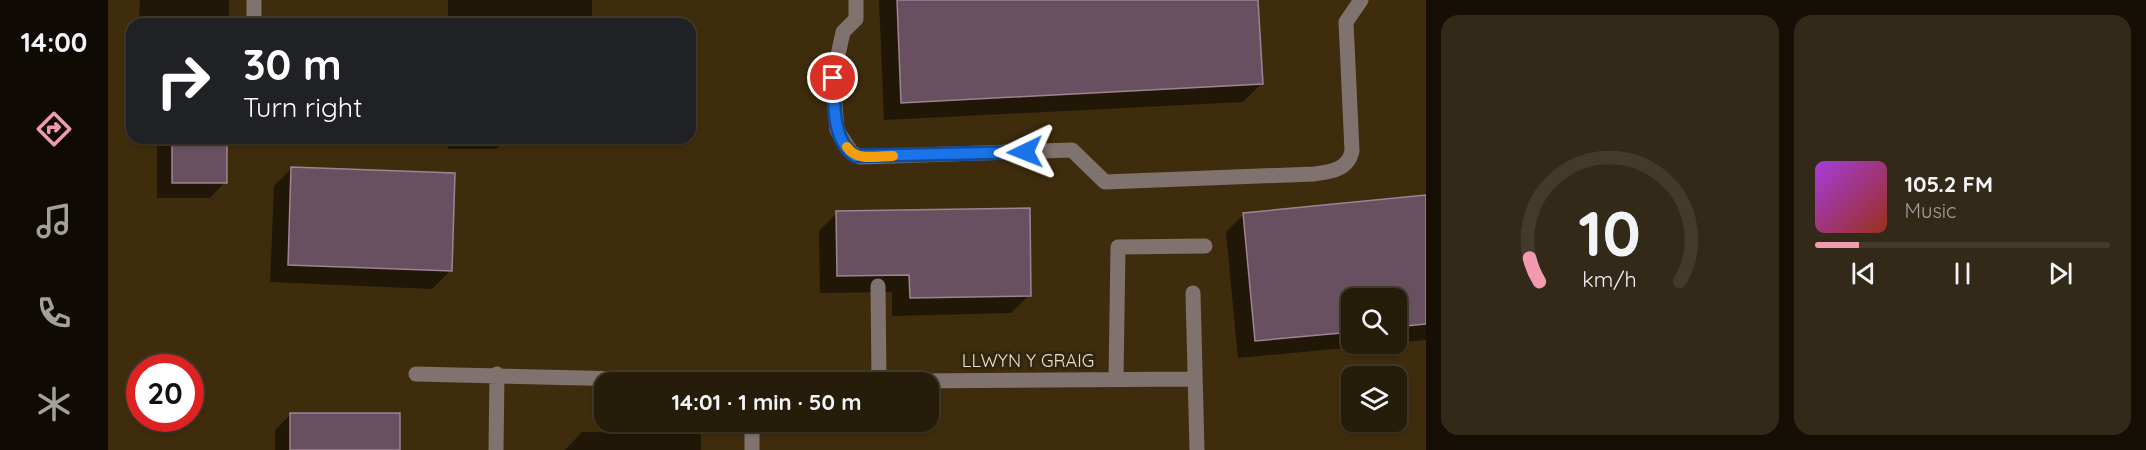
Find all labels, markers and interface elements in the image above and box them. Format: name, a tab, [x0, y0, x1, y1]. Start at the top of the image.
text: 14:00	[21, 25, 87, 59]
text: 30 m	[243, 38, 342, 91]
icon: right	[144, 42, 222, 120]
pin	[807, 52, 858, 103]
icon: arrive	[816, 61, 849, 94]
text: Turn right	[243, 90, 362, 124]
icon: directions	[33, 108, 75, 150]
position arrow	[993, 120, 1057, 184]
text: 105.2 FM	[1905, 170, 1993, 198]
text: 10	[1578, 194, 1641, 272]
text: Music	[1905, 198, 1956, 223]
icon: music	[33, 200, 75, 242]
icon: previous	[1847, 257, 1880, 290]
icon: pause	[1946, 257, 1979, 290]
icon: next	[2044, 257, 2077, 290]
text: km/h	[1583, 266, 1637, 292]
map controls	[1341, 288, 1407, 432]
button: search	[1341, 288, 1407, 354]
icon: phone	[33, 292, 75, 334]
street label: LLWYN Y GRAIG	[962, 349, 1094, 372]
speed limit sign: 20	[126, 354, 204, 432]
button: layers	[1341, 366, 1407, 432]
icon: climate	[33, 383, 75, 425]
text: 14:01 · 1 min · 50 m	[672, 388, 861, 416]

